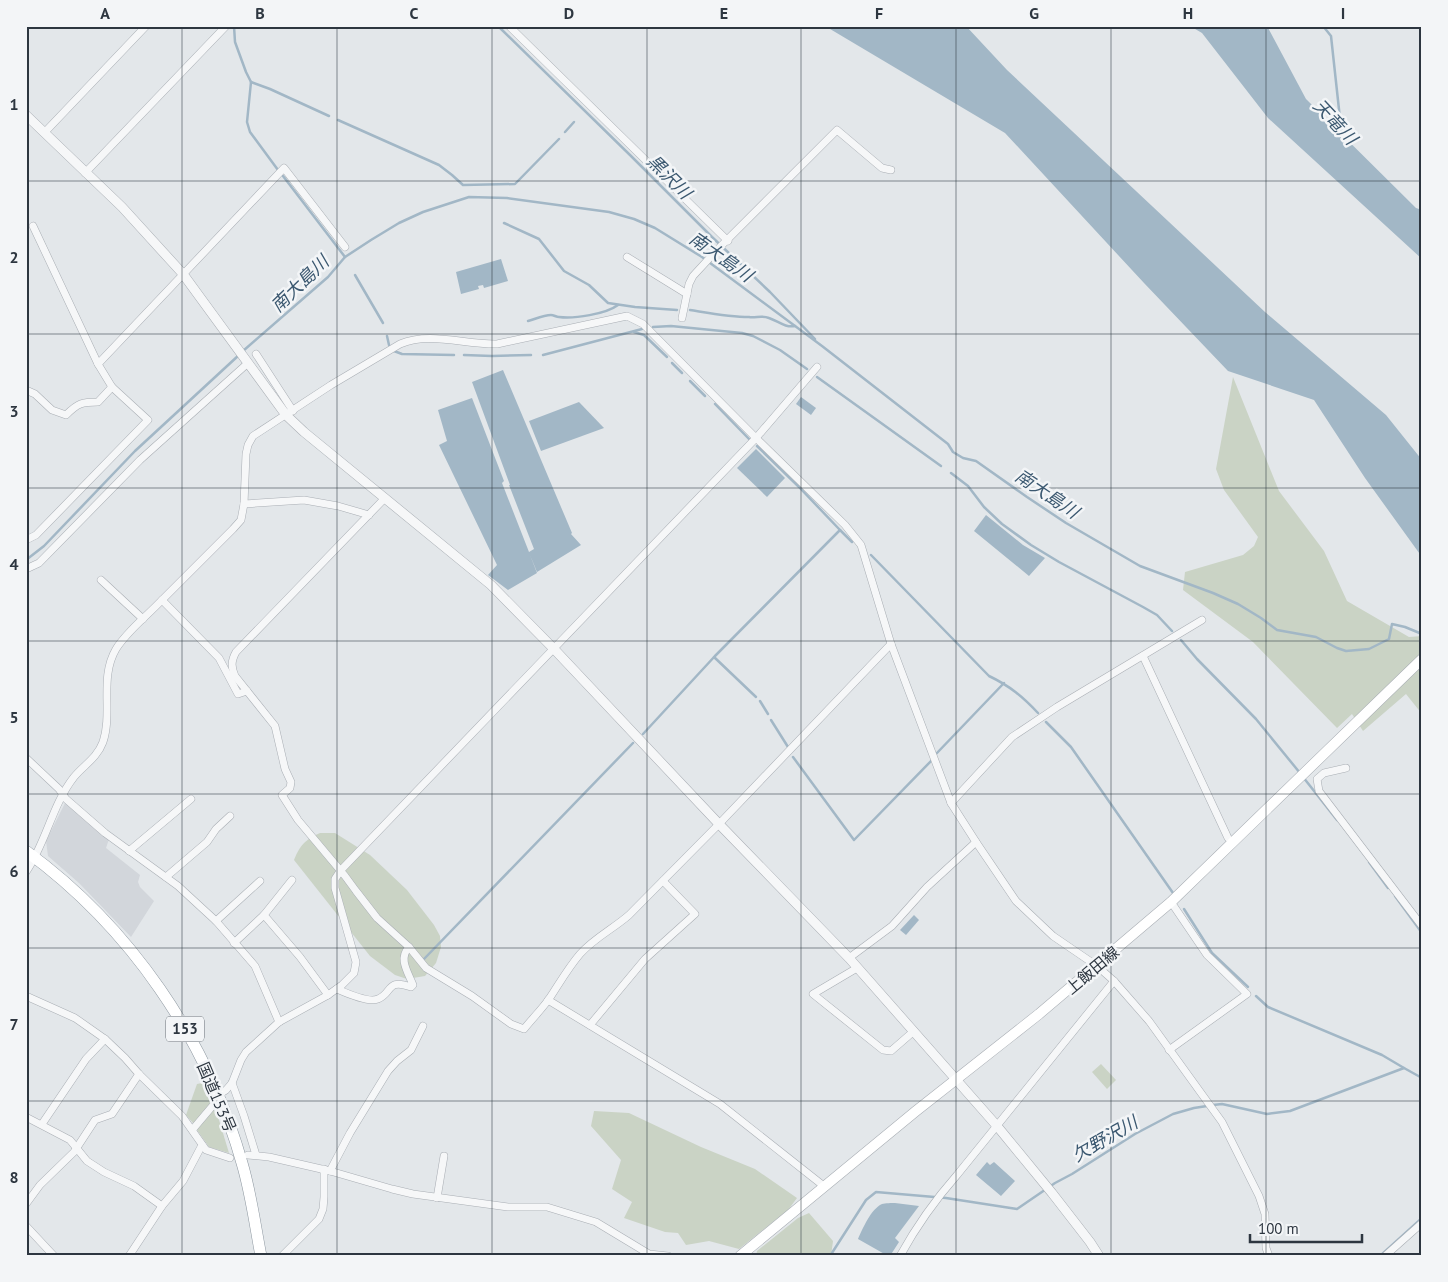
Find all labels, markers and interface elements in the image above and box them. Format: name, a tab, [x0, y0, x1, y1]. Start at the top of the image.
text: A	[100, 3, 110, 23]
text: B	[255, 3, 265, 23]
text: C	[410, 3, 419, 23]
text: D	[564, 3, 574, 23]
text: E	[720, 3, 728, 23]
text: F	[875, 3, 883, 23]
text: G	[1029, 3, 1039, 23]
text: H	[1183, 3, 1193, 23]
text: I	[1341, 3, 1345, 23]
text: 1	[9, 94, 19, 114]
water label: 天竜川	[1309, 94, 1364, 151]
water label: 黒沢川	[642, 149, 698, 205]
water label: 南大島川	[685, 227, 759, 288]
text: 2	[9, 247, 19, 267]
water label: 南大島川	[266, 249, 335, 317]
text: 3	[9, 401, 19, 421]
water label: 南大島川	[1011, 464, 1085, 524]
text: 4	[9, 554, 19, 574]
text: 5	[9, 707, 19, 727]
text: 6	[9, 861, 19, 881]
street label: 上飯田線	[1061, 942, 1123, 998]
text: 7	[9, 1014, 19, 1034]
road number: 153	[166, 1016, 204, 1042]
street label: 国道153号	[193, 1059, 241, 1135]
water label: 欠野沢川	[1068, 1110, 1143, 1167]
text: 8	[9, 1167, 19, 1187]
scale bar	[1250, 1212, 1363, 1244]
text: 100 m	[1258, 1219, 1299, 1238]

